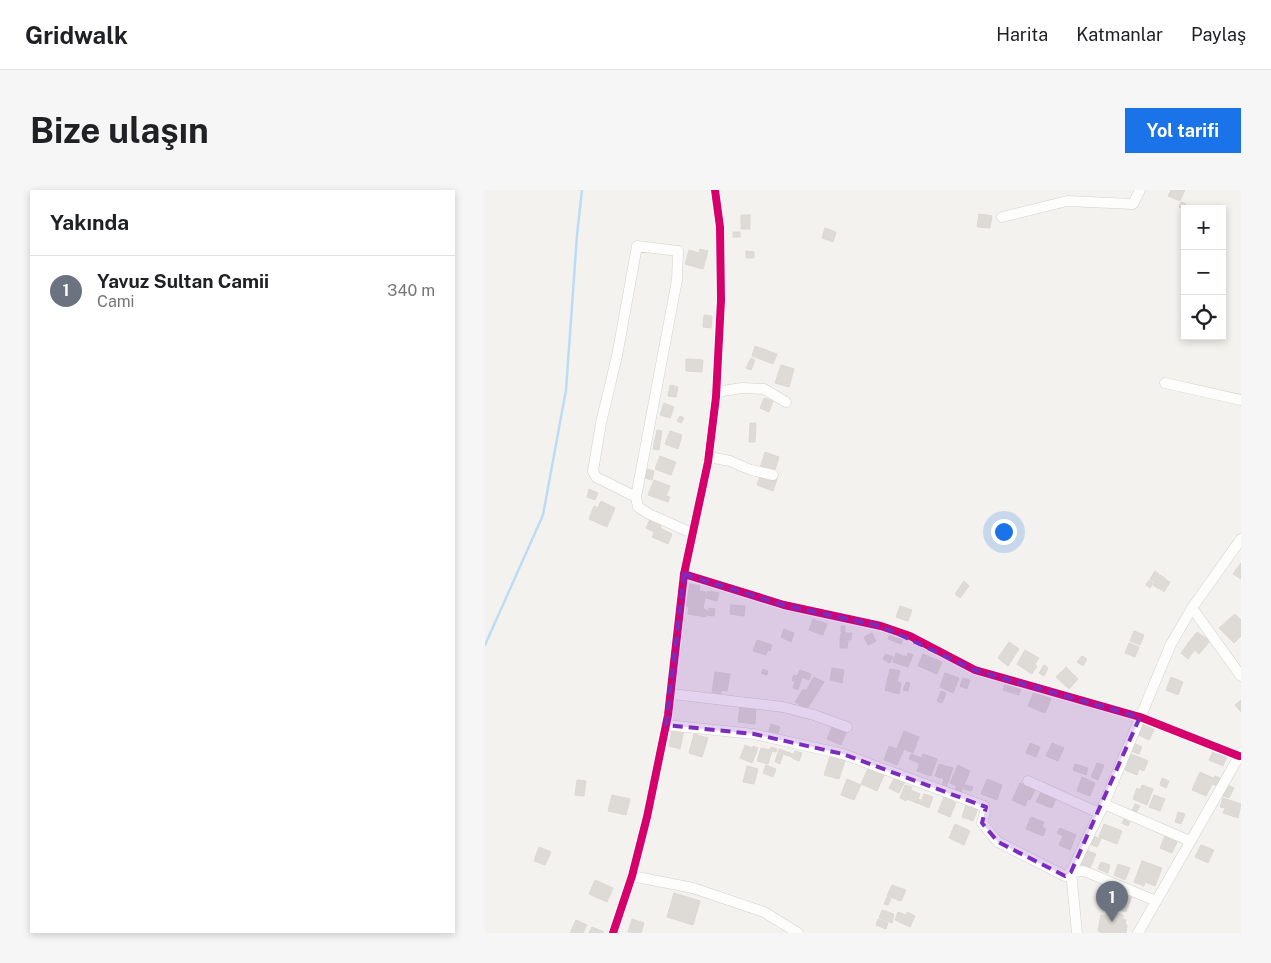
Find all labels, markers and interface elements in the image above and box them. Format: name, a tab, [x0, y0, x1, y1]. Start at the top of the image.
text: Gridwalk	[25, 21, 128, 49]
text: Harita	[996, 24, 1048, 45]
text: Katmanlar	[1076, 24, 1163, 45]
text: Paylaş	[1191, 24, 1246, 45]
button: Yol tarifi	[1125, 108, 1241, 153]
text: Bize ulaşın	[30, 110, 209, 151]
map controls	[1181, 205, 1226, 340]
button: +	[1181, 205, 1226, 250]
text: Yakında	[50, 210, 129, 235]
button: −	[1181, 250, 1226, 295]
text: Yavuz Sultan Camii	[97, 270, 269, 292]
text: 1	[63, 281, 69, 300]
text: 340 m	[387, 281, 435, 300]
text: Cami	[97, 292, 134, 311]
button: locate	[1181, 295, 1226, 340]
your location	[991, 519, 1017, 545]
pin: 1	[1096, 881, 1128, 922]

